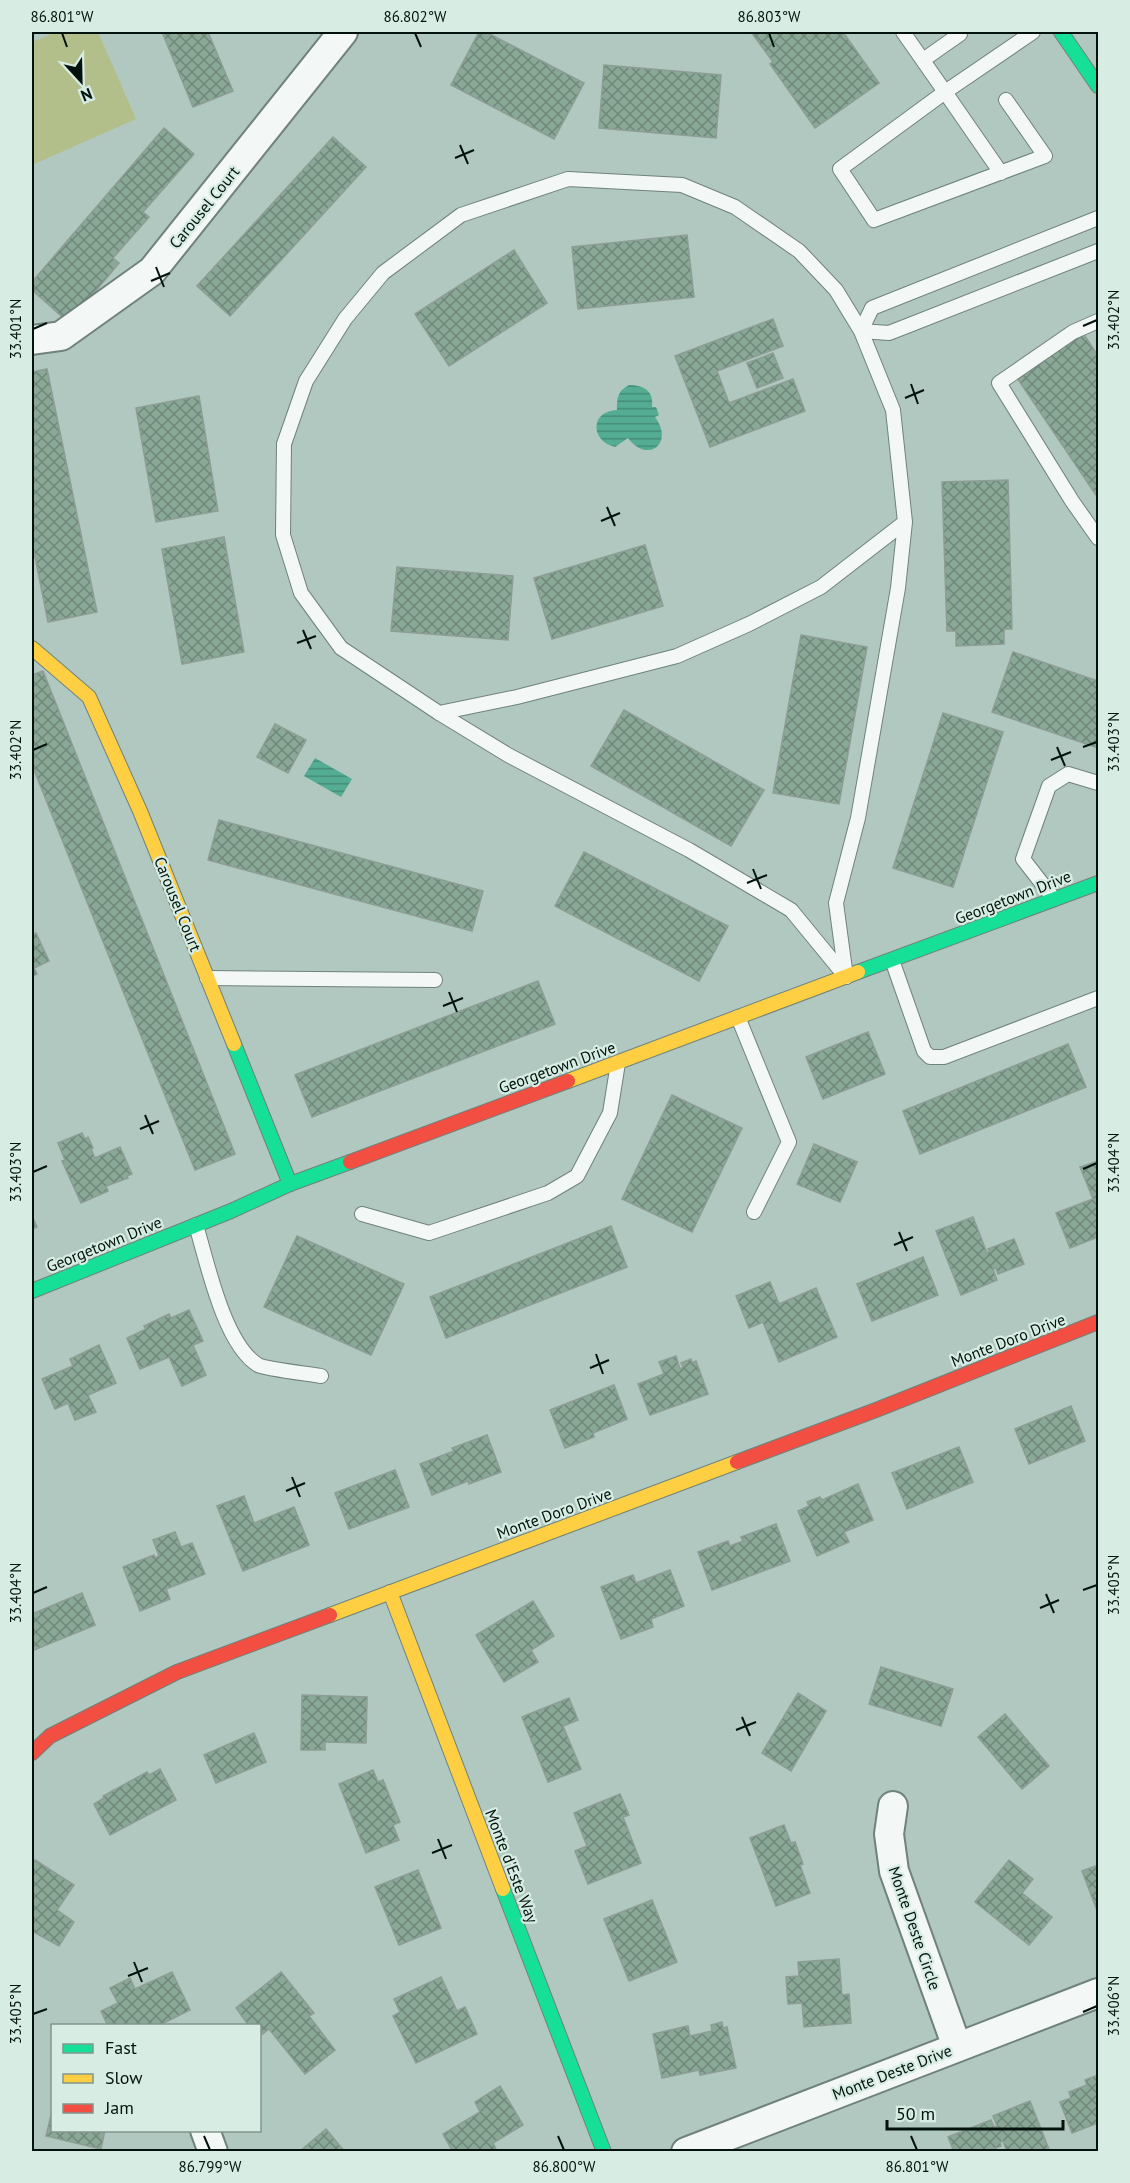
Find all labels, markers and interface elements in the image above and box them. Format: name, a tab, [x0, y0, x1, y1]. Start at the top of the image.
text: 86.801°W	[31, 7, 94, 26]
text: 86.802°W	[384, 7, 447, 26]
text: 86.803°W	[738, 7, 801, 26]
north arrow	[51, 51, 111, 111]
text: N	[78, 84, 95, 106]
street label: Carousel Court	[165, 161, 244, 252]
text: 33.402°N	[1104, 290, 1123, 350]
text: 33.401°N	[6, 299, 25, 359]
text: 33.403°N	[1104, 712, 1123, 772]
text: 33.402°N	[6, 720, 25, 780]
street label: Carousel Court	[150, 854, 206, 955]
street label: Georgetown Drive	[952, 866, 1074, 928]
street label: Georgetown Drive	[496, 1037, 618, 1097]
text: 33.404°N	[1104, 1133, 1123, 1193]
text: 33.403°N	[6, 1142, 25, 1202]
street label: Georgetown Drive	[43, 1212, 165, 1276]
street label: Monte Doro Drive	[948, 1309, 1068, 1371]
street label: Monte Doro Drive	[494, 1483, 614, 1543]
text: 33.405°N	[1104, 1555, 1123, 1615]
text: 33.404°N	[6, 1563, 25, 1623]
street label: Monte d'Este Way	[481, 1806, 543, 1926]
street label: Monte Deste Circle	[884, 1864, 946, 1992]
text: 33.406°N	[1104, 1976, 1123, 2036]
text: 33.405°N	[6, 1984, 25, 2044]
legend	[51, 2024, 261, 2132]
text: Fast	[105, 2036, 137, 2059]
street label: Monte Deste Drive	[829, 2040, 955, 2104]
text: Slow	[105, 2066, 143, 2089]
scale bar	[887, 2093, 1062, 2131]
text: Jam	[104, 2096, 134, 2119]
text: 50 m	[896, 2102, 935, 2125]
text: 86.799°W	[179, 2157, 242, 2176]
text: 86.800°W	[533, 2157, 596, 2176]
text: 86.801°W	[886, 2157, 949, 2176]

